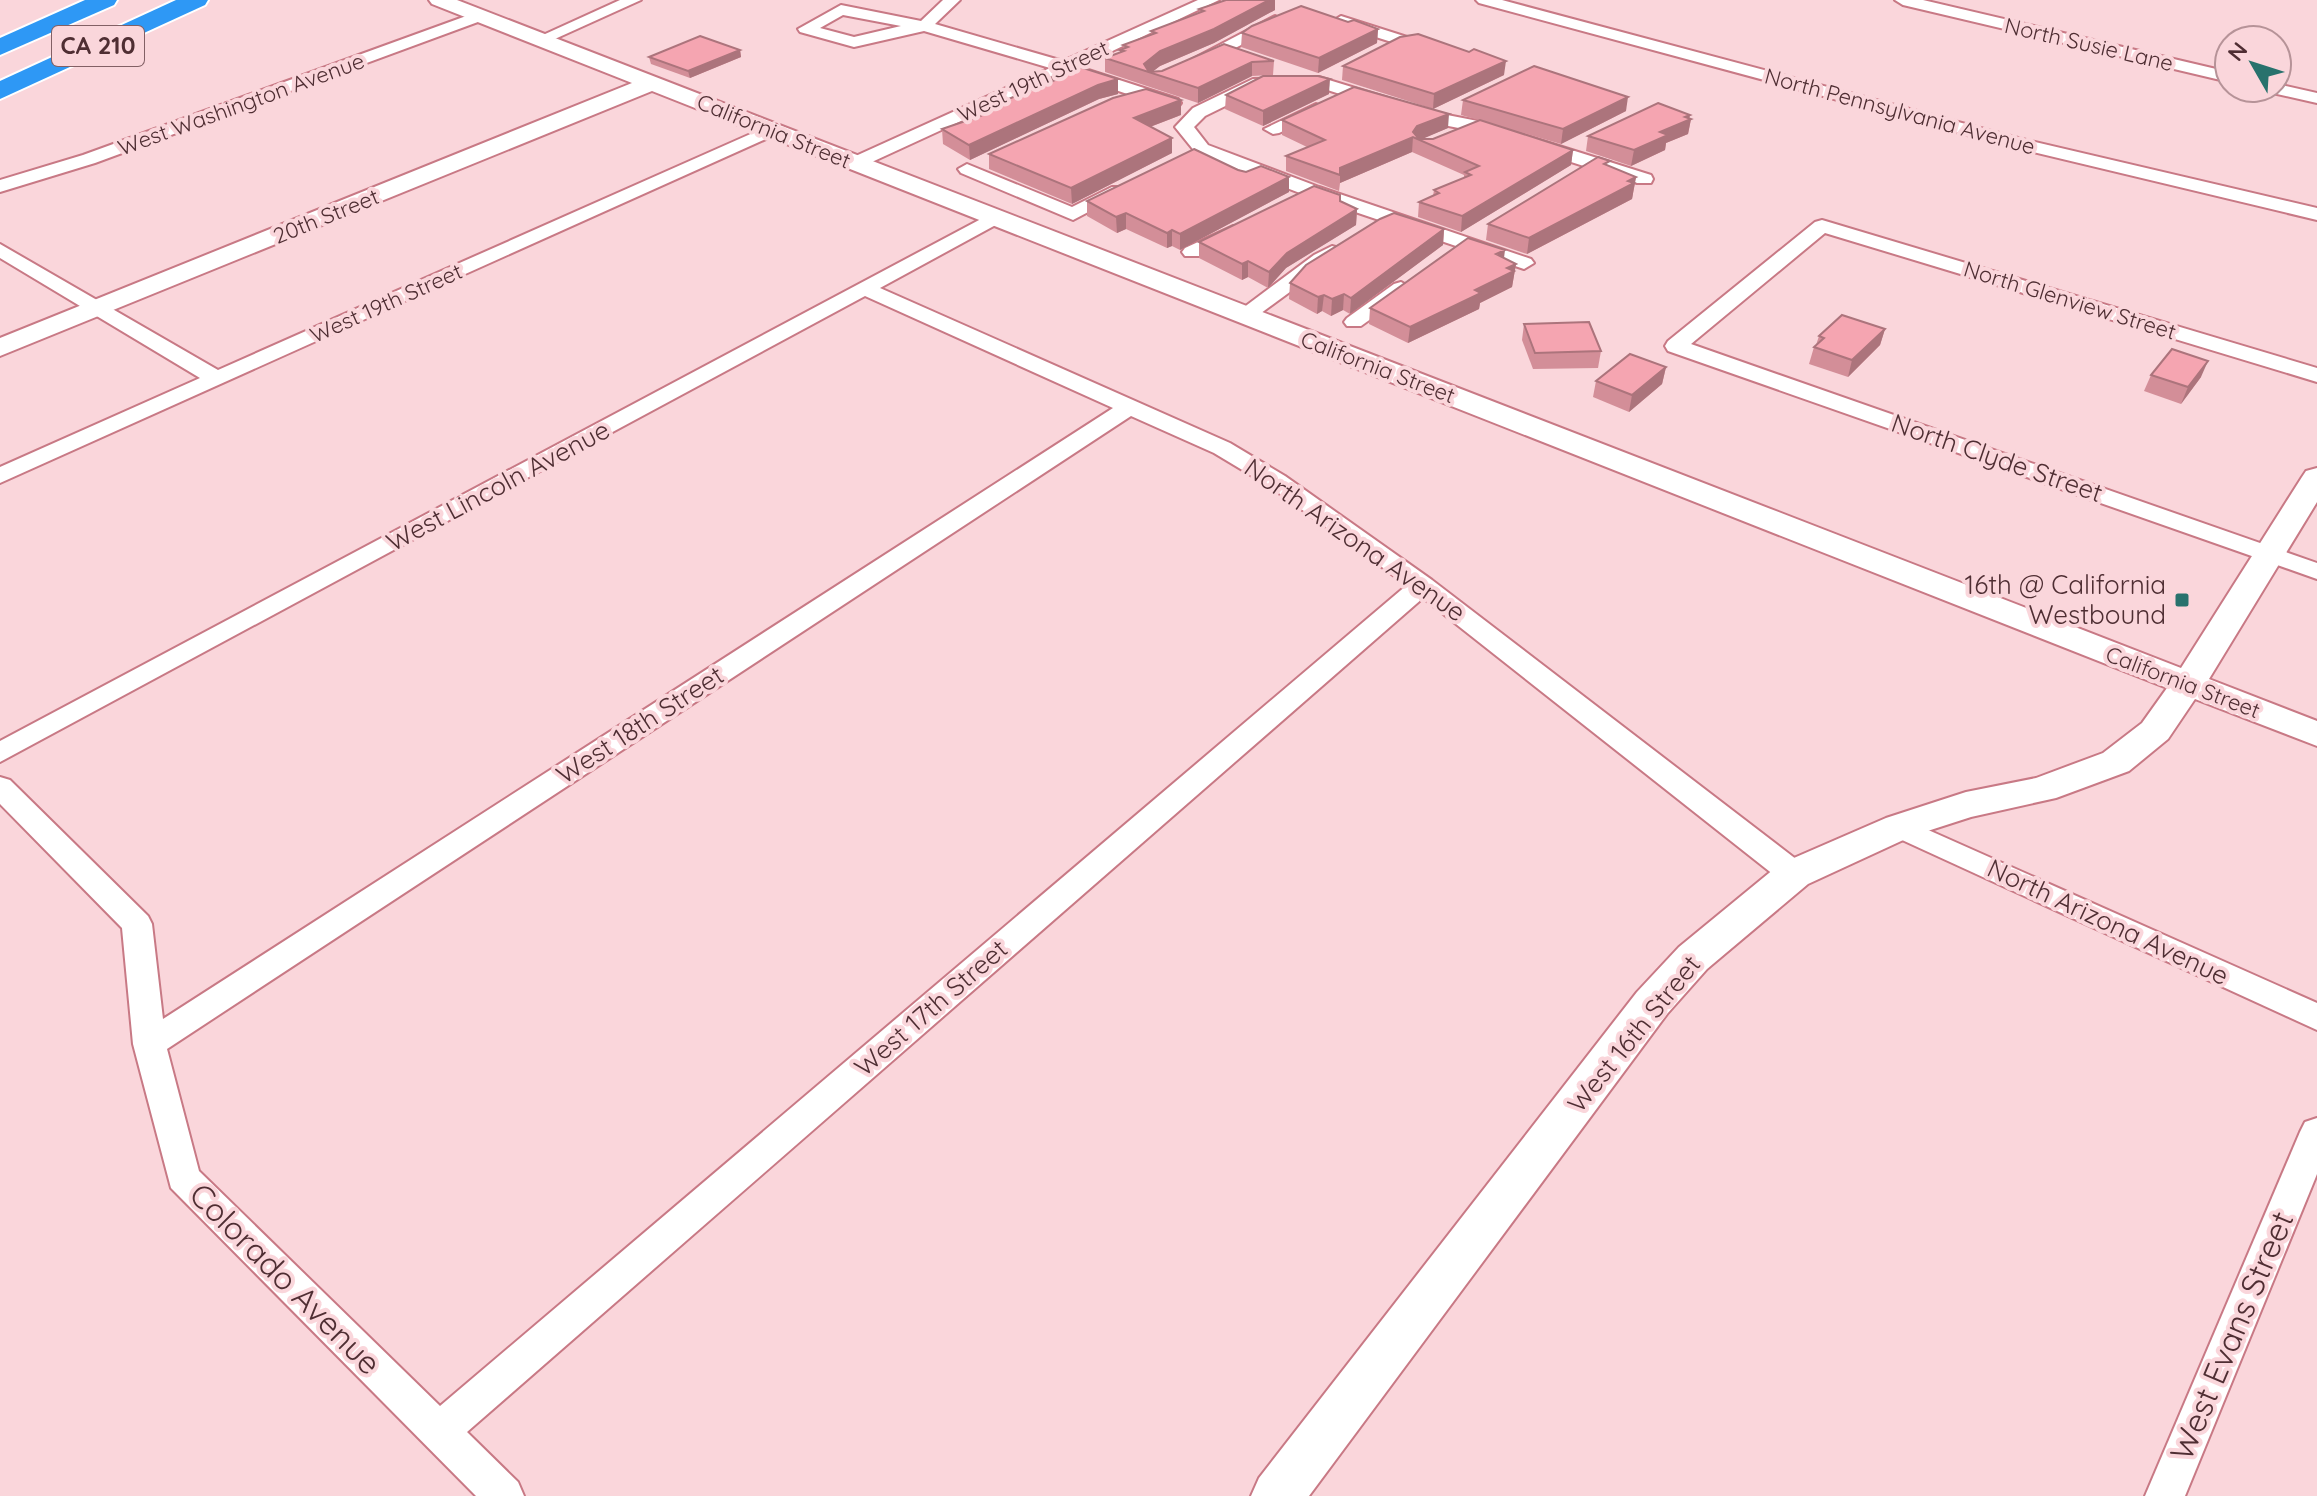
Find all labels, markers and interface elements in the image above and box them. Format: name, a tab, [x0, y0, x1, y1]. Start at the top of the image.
street label: North Susie Lane	[2002, 11, 2176, 77]
north arrow	[2213, 24, 2293, 104]
road number: CA 210	[52, 26, 144, 66]
street label: West 19th Street	[953, 34, 1113, 128]
text: N	[2221, 36, 2253, 67]
street label: West Washington Avenue	[114, 46, 368, 162]
street label: North Pennsylvania Avenue	[1762, 61, 2038, 161]
street label: California Street	[693, 87, 855, 175]
street label: 20th Street	[269, 182, 383, 250]
street label: North Glenview Street	[1961, 254, 2179, 346]
street label: West 19th Street	[306, 257, 466, 349]
street label: California Street	[1297, 325, 1459, 409]
street label: North Clyde Street	[1887, 406, 2107, 509]
street label: West Lincoln Avenue	[380, 413, 615, 558]
street label: North Arizona Avenue	[1238, 451, 1472, 628]
place label: 16th @ California Westbound	[1965, 568, 2166, 631]
marker: 16th @ California Westbound	[2173, 591, 2191, 609]
street label: California Street	[2102, 640, 2264, 724]
street label: West 18th Street	[550, 658, 730, 791]
street label: North Arizona Avenue	[1982, 851, 2234, 992]
street label: West 17th Street	[847, 932, 1014, 1083]
street label: West 16th Street	[1560, 948, 1707, 1119]
street label: Colorado Avenue	[181, 1174, 390, 1383]
street label: West Evans Street	[2161, 1205, 2302, 1466]

